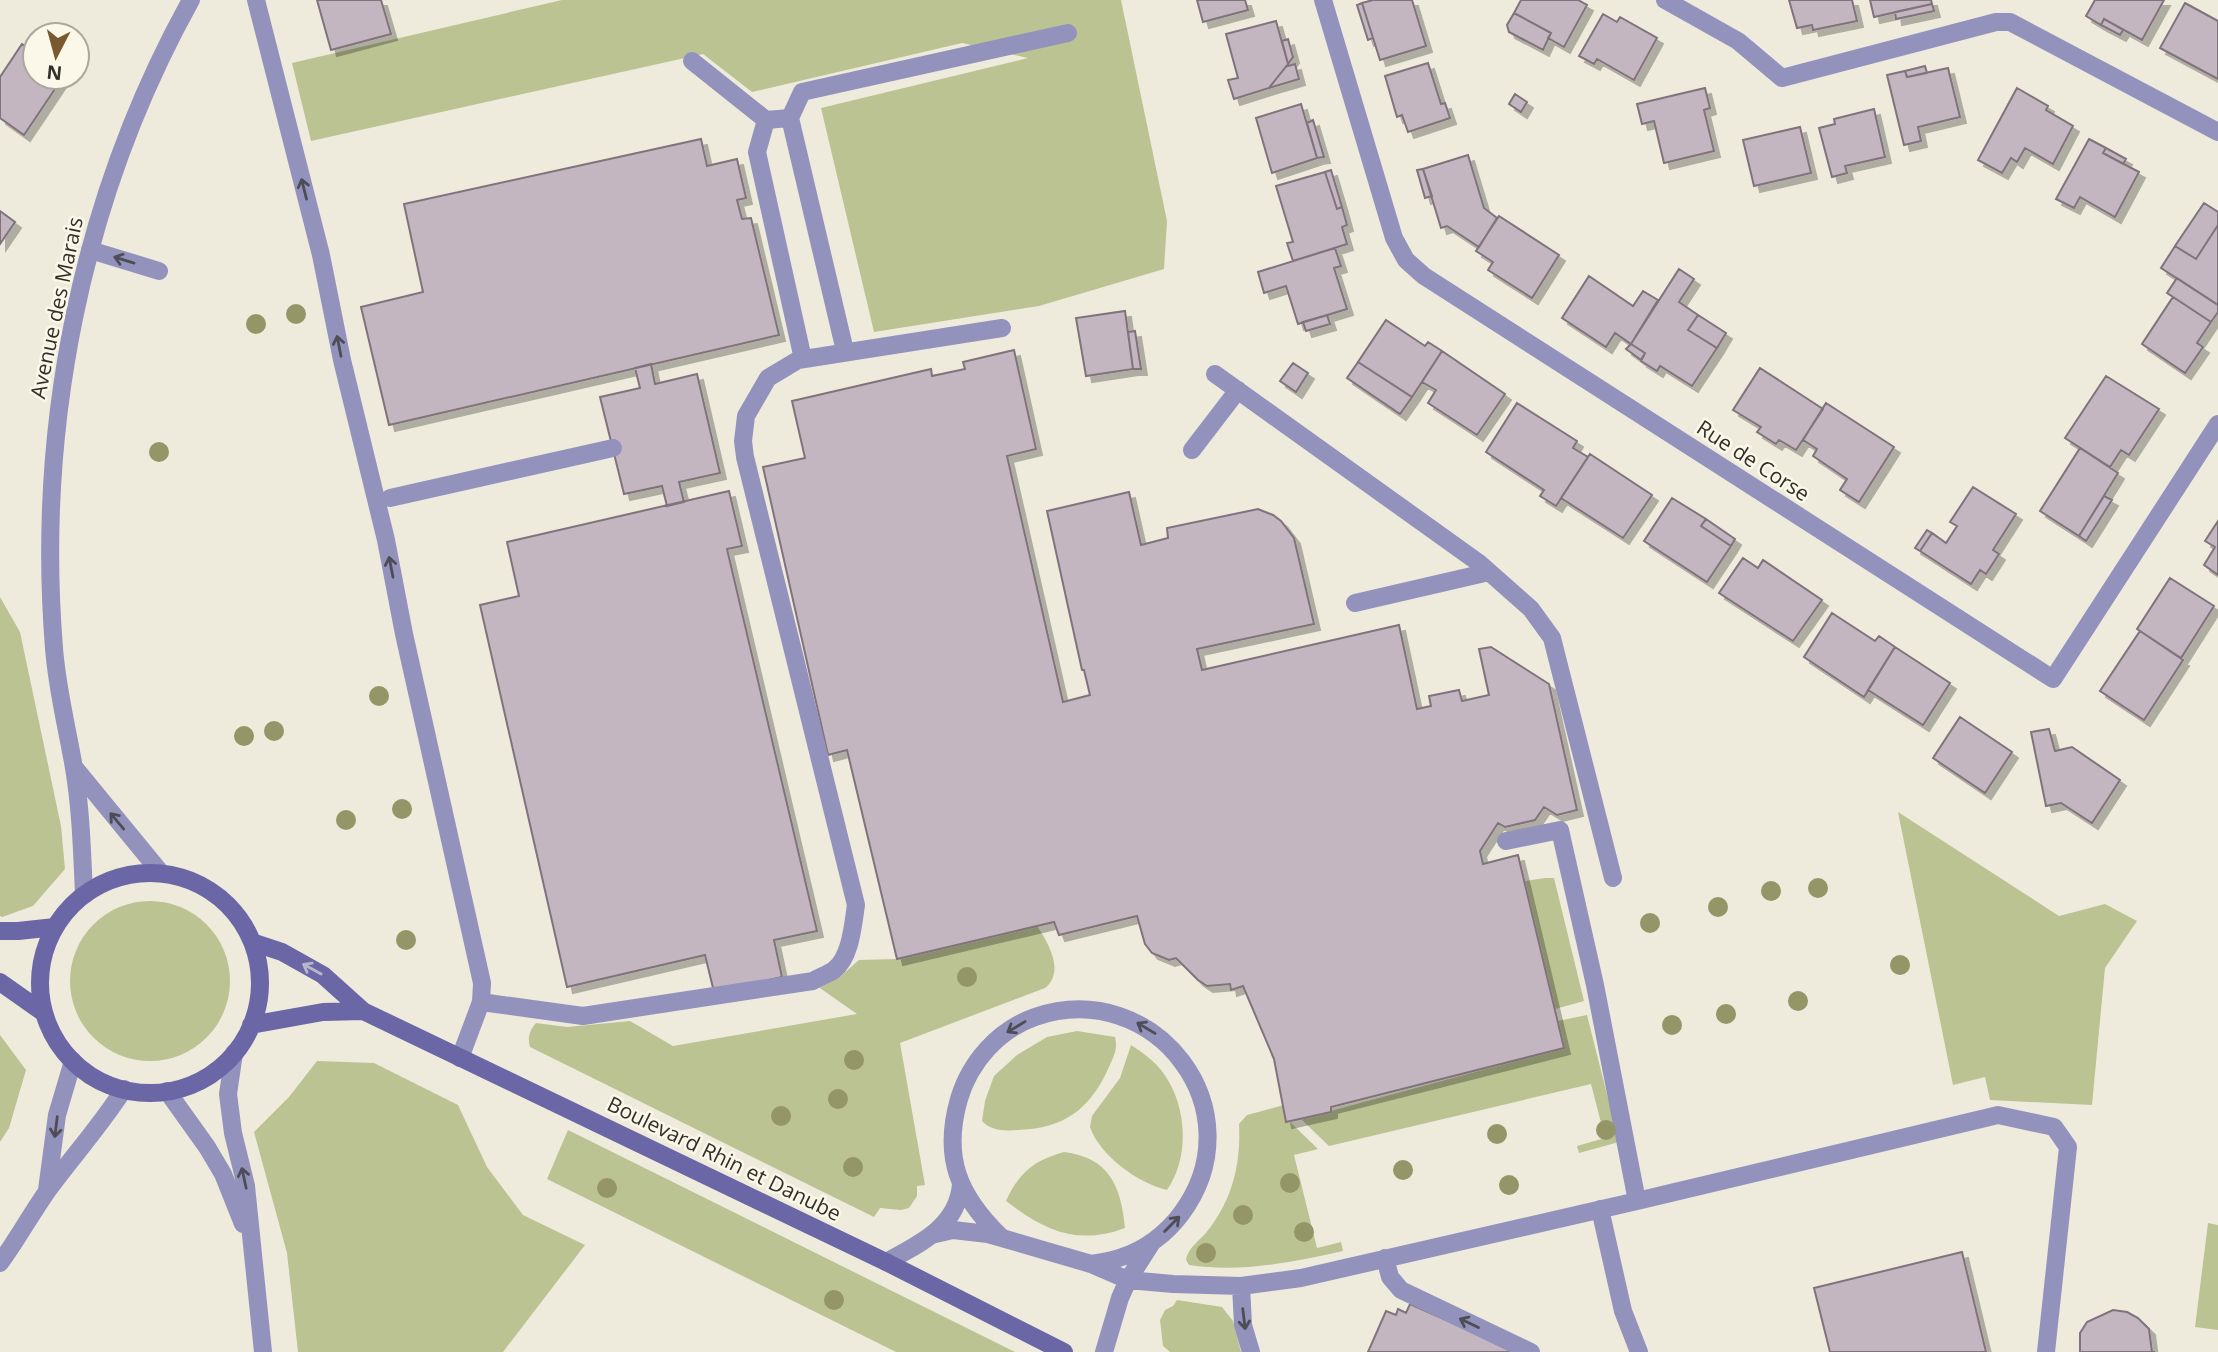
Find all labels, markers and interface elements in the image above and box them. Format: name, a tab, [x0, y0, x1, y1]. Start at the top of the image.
north arrow	[21, 21, 91, 91]
text: N	[45, 59, 63, 87]
one-way arrow	[297, 178, 310, 201]
street label: Avenue des Marais	[23, 215, 89, 401]
one-way arrow	[114, 253, 136, 266]
one-way arrow	[332, 335, 346, 358]
street label: Rue de Corse	[1692, 413, 1815, 507]
one-way arrow	[384, 556, 398, 579]
one-way arrow	[110, 813, 125, 831]
one-way arrow	[303, 962, 323, 976]
one-way arrow	[1006, 1020, 1026, 1034]
one-way arrow	[1137, 1021, 1157, 1035]
street label: Boulevard Rhin et Danube	[603, 1089, 846, 1227]
one-way arrow	[49, 1115, 62, 1137]
one-way arrow	[236, 1167, 250, 1190]
one-way arrow	[1163, 1215, 1180, 1232]
one-way arrow	[1237, 1308, 1250, 1330]
one-way arrow	[1459, 1316, 1480, 1330]

